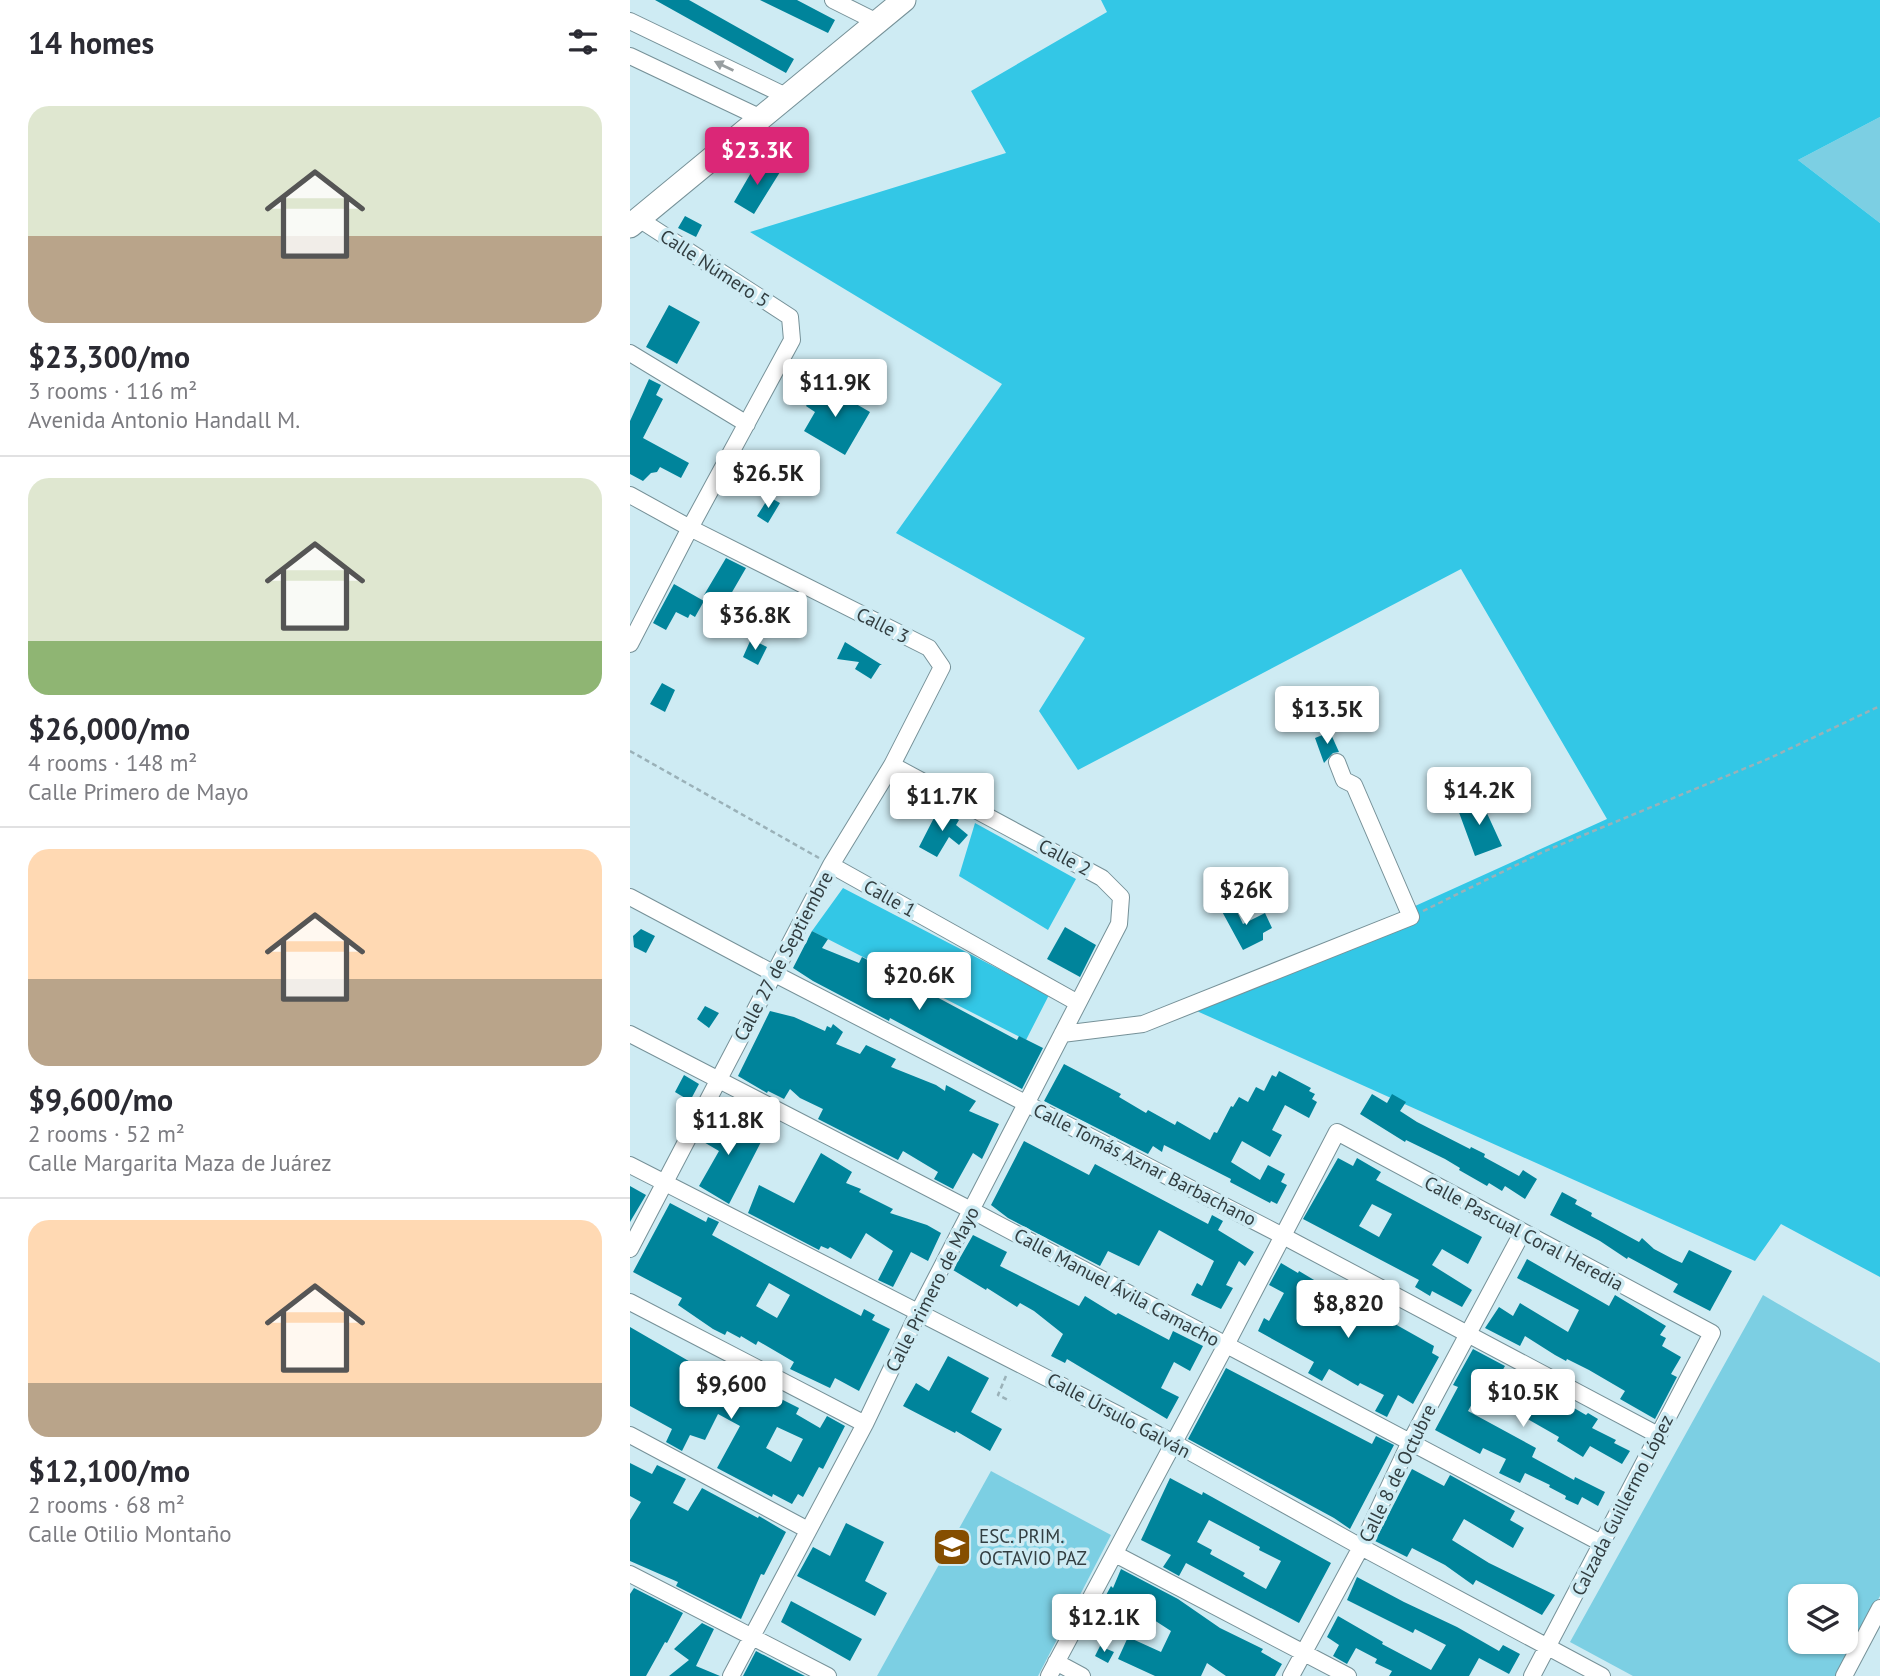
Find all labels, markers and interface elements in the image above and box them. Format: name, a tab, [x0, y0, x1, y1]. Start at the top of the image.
text: 14 homes	[28, 23, 154, 62]
icon: filters	[564, 23, 602, 61]
one-way arrow	[714, 60, 734, 72]
pin: $23.3K	[700, 128, 814, 187]
text: $23.3K	[721, 135, 793, 164]
icon: home	[252, 151, 378, 277]
street label: Calle Número 5	[656, 224, 774, 312]
text: $23,300/mo	[28, 337, 190, 376]
pin: $11.9K	[778, 360, 892, 419]
text: $11.9K	[799, 367, 871, 396]
text: 3 rooms · 116 m²	[28, 376, 197, 405]
text: Avenida Antonio Handall M.	[28, 405, 300, 434]
pin: $26.5K	[711, 450, 825, 510]
text: $26.5K	[732, 458, 804, 487]
icon: home	[252, 523, 378, 649]
pin: $36.8K	[698, 592, 812, 652]
text: $36.8K	[719, 600, 791, 629]
street label: Calle 3	[853, 602, 913, 648]
pin: $13.5K	[1270, 686, 1384, 746]
text: $13.5K	[1291, 694, 1363, 723]
text: $26,000/mo	[28, 709, 190, 748]
text: 4 rooms · 148 m²	[28, 748, 197, 777]
pin: $14.2K	[1422, 768, 1536, 827]
pin: $11.7K	[885, 774, 999, 833]
text: $14.2K	[1443, 775, 1515, 804]
text: Calle Primero de Mayo	[28, 777, 249, 806]
text: $11.7K	[906, 781, 978, 810]
street label: Calle 2	[1035, 833, 1095, 881]
street label: Calle 27 de Septiembre	[728, 867, 838, 1045]
pin: $26K	[1205, 867, 1287, 927]
street label: Calle 1	[860, 874, 920, 922]
text: $26K	[1219, 875, 1273, 904]
icon: home	[252, 894, 378, 1020]
pin: $20.6K	[862, 953, 976, 1012]
text: $20.6K	[883, 960, 955, 989]
text: $9,600/mo	[28, 1080, 173, 1119]
street label: Calle Tomás Aznar Barbachano	[1030, 1097, 1260, 1231]
pin: $11.8K	[671, 1098, 785, 1157]
text: $11.8K	[692, 1105, 764, 1134]
text: 2 rooms · 52 m²	[28, 1119, 185, 1148]
text: Calle Margarita Maza de Juárez	[28, 1148, 332, 1177]
street label: Calle Pascual Coral Heredia	[1420, 1170, 1628, 1296]
street label: Calle Primero de Mayo	[880, 1202, 984, 1376]
street label: Calle Manuel Ávila Camacho	[1010, 1223, 1224, 1351]
icon: home	[252, 1265, 378, 1391]
pin: $8,820	[1291, 1280, 1405, 1340]
text: $8,820	[1312, 1288, 1384, 1317]
pin: $9,600	[674, 1362, 788, 1421]
street label: Calle Úrsulo Galván	[1043, 1367, 1195, 1463]
text: $9,600	[695, 1369, 767, 1398]
pin: $10.5K	[1466, 1370, 1580, 1429]
text: $10.5K	[1487, 1377, 1559, 1406]
street label: Calle 8 de Octubre	[1353, 1400, 1441, 1546]
street label: Calzada Guillermo López	[1566, 1410, 1678, 1600]
text: $12,100/mo	[28, 1451, 190, 1490]
text: 2 rooms · 68 m²	[28, 1490, 185, 1519]
text: Calle Otilio Montaño	[28, 1519, 232, 1548]
place label: ESC. PRIM. OCTAVIO PAZ	[979, 1524, 1087, 1570]
school or university icon: ESC. PRIM. OCTAVIO PAZ	[931, 1526, 973, 1568]
map controls	[1788, 1584, 1858, 1654]
button: layers	[1788, 1584, 1858, 1654]
pin: $12.1K	[1047, 1594, 1161, 1654]
text: $12.1K	[1068, 1602, 1140, 1631]

